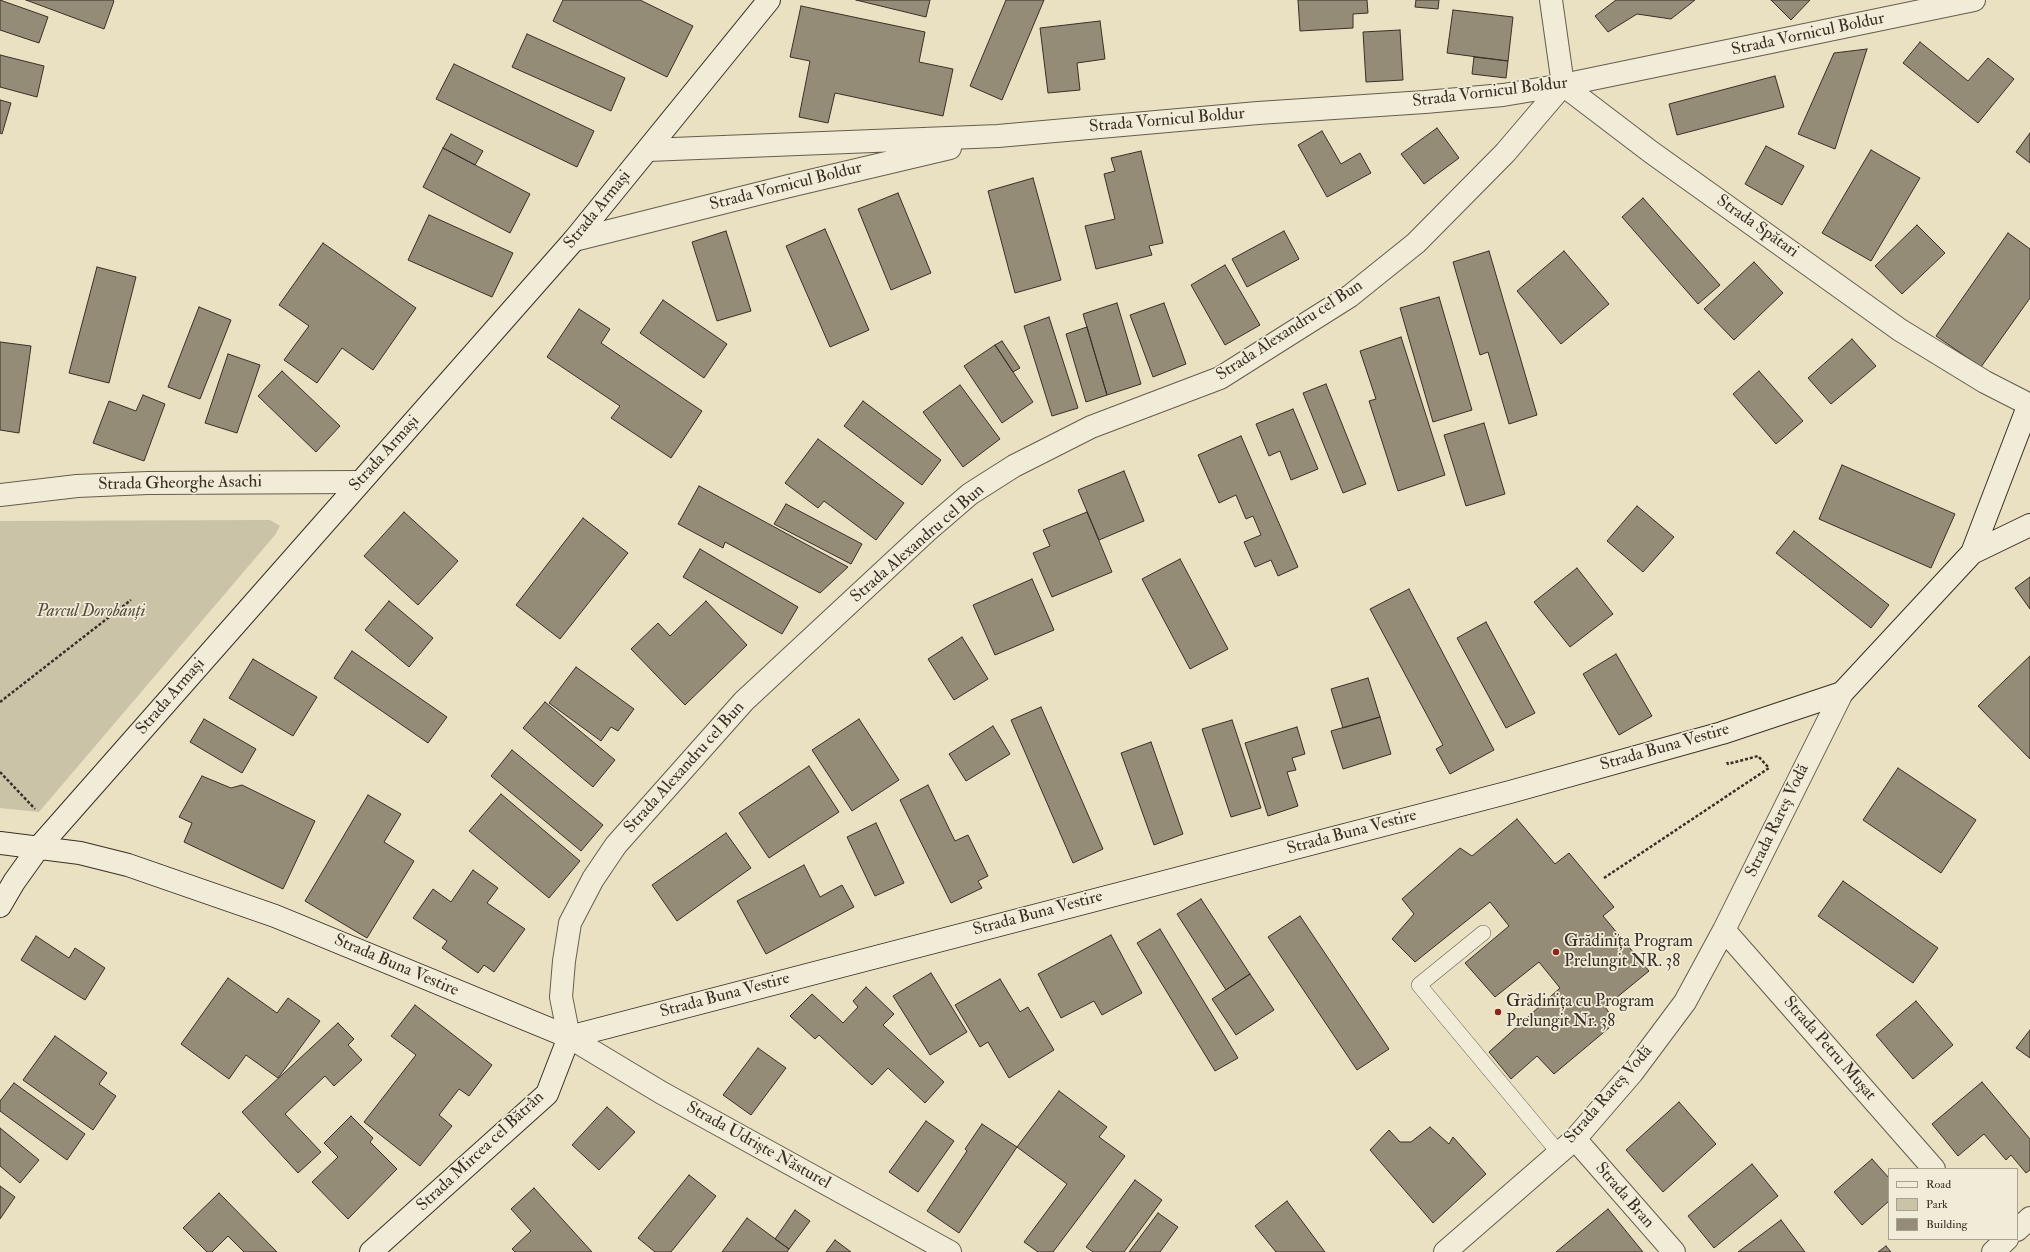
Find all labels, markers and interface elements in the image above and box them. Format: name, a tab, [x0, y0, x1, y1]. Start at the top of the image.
street label: Strada Vornicul Boldur	[1730, 9, 1886, 61]
street label: Strada Vornicul Boldur	[1411, 73, 1569, 113]
street label: Strada Vornicul Boldur	[1088, 104, 1246, 138]
street label: Strada Vornicul Boldur	[708, 158, 864, 216]
street label: Strada Armași	[560, 167, 636, 253]
street label: Strada Spătari	[1712, 191, 1802, 263]
street label: Strada Alexandru cel Bun	[1213, 276, 1367, 386]
street label: Strada Armași	[346, 412, 424, 496]
street label: Strada Gheorghe Asachi	[98, 472, 262, 496]
street label: Strada Alexandru cel Bun	[847, 480, 989, 608]
park label: Parcul Dorobanți	[37, 602, 145, 622]
street label: Strada Armași	[132, 655, 210, 739]
street label: Strada Alexandru cel Bun	[620, 698, 750, 838]
street label: Strada Buna Vestire	[1598, 720, 1732, 776]
street label: Strada Rareș Vodă	[1742, 761, 1814, 881]
street label: Strada Buna Vestire	[1285, 806, 1419, 860]
street label: Strada Buna Vestire	[971, 887, 1105, 941]
street label: Strada Buna Vestire	[331, 931, 461, 1001]
place label: Grădinița Program Prelungit NR. 38	[1564, 932, 1693, 972]
marker: Grădinița Program Prelungit NR. 38	[1551, 947, 1561, 957]
street label: Strada Buna Vestire	[658, 969, 792, 1023]
place label: Grădinița cu Program Prelungit Nr. 38	[1506, 992, 1654, 1032]
street label: Strada Petru Mușat	[1778, 993, 1880, 1105]
marker: Grădinița cu Program Prelungit Nr. 38	[1493, 1007, 1503, 1017]
street label: Strada Rareș Vodă	[1561, 1042, 1657, 1148]
street label: Strada Mircea cel Bătrân	[413, 1088, 549, 1216]
street label: Strada Udriște Năsturel	[682, 1098, 834, 1194]
street label: Strada Bran	[1590, 1159, 1658, 1233]
legend	[1888, 1168, 2018, 1240]
text: Road	[1926, 1177, 1951, 1192]
text: Park	[1926, 1197, 1948, 1212]
text: Building	[1926, 1217, 1967, 1232]

